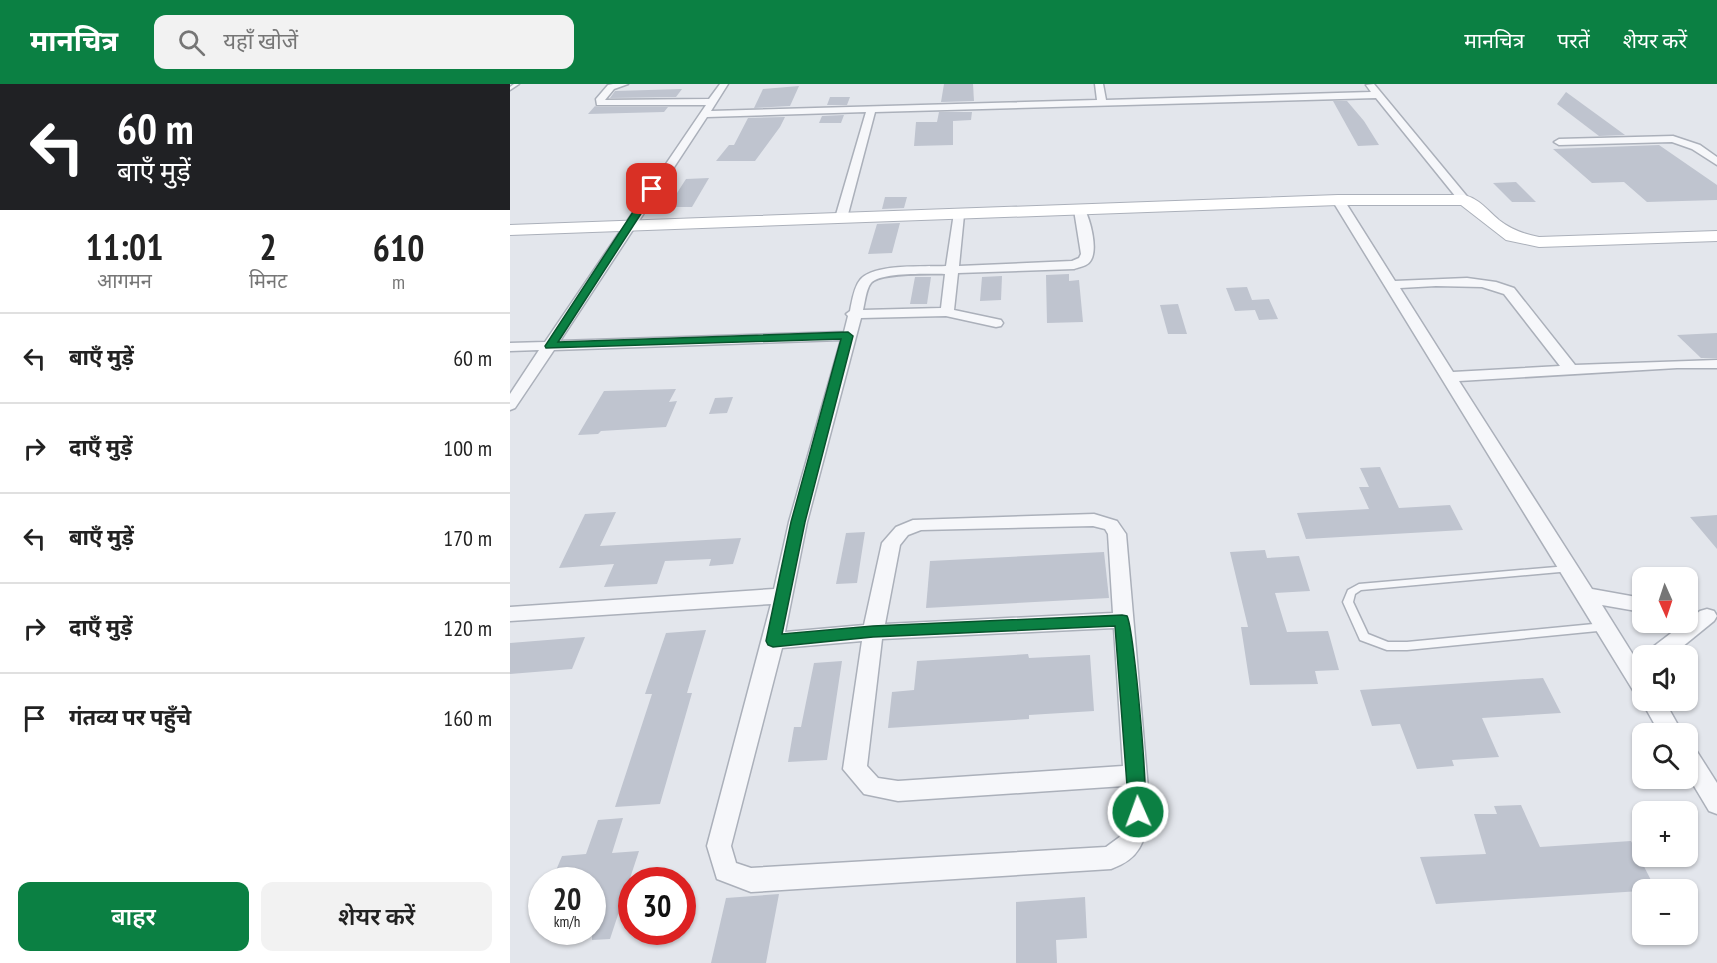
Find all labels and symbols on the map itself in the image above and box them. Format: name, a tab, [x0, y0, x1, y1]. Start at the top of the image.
pin	[626, 163, 677, 214]
north arrow	[1632, 567, 1698, 633]
position arrow	[1106, 780, 1170, 844]
speed limit sign: 30	[618, 867, 696, 945]

